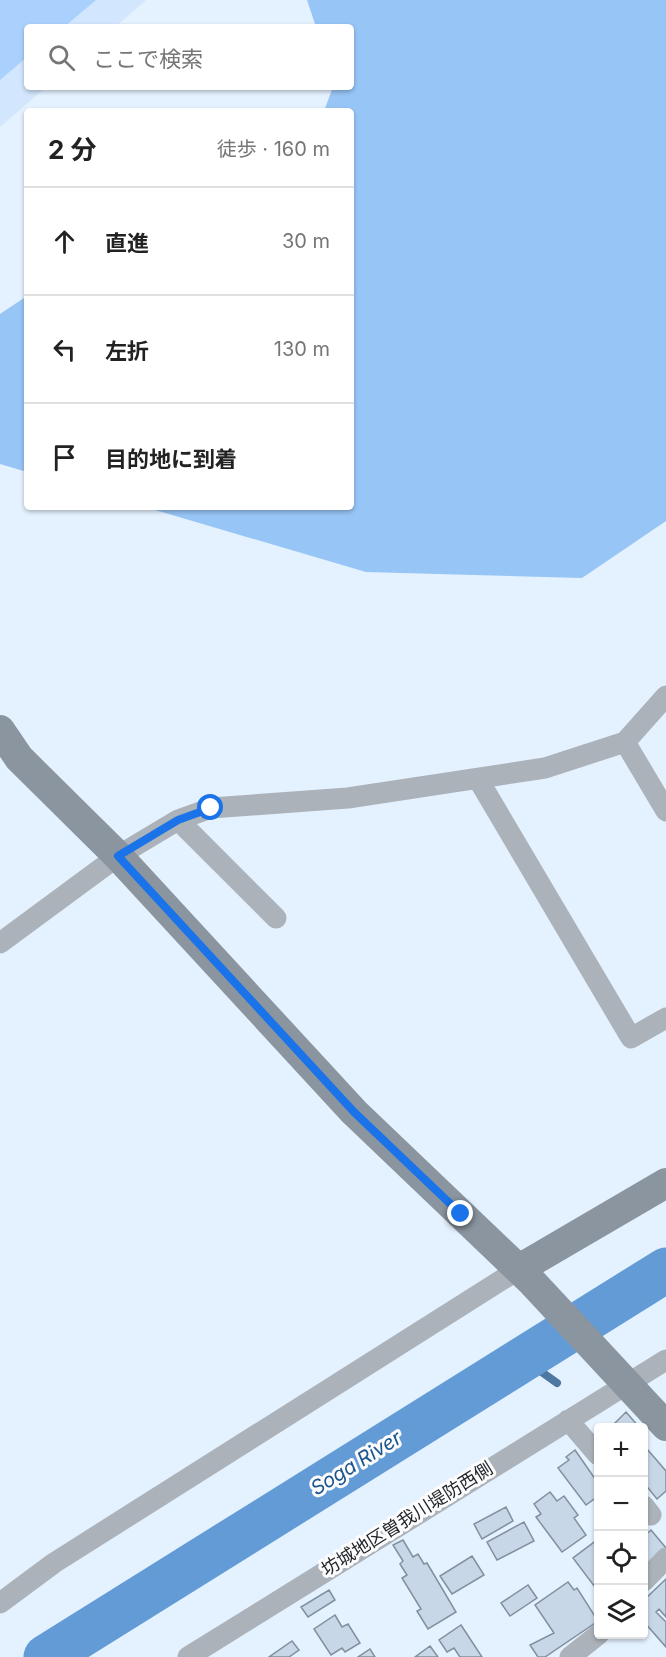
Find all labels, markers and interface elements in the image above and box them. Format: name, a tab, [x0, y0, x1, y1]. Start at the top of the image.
search box	[24, 24, 354, 90]
icon: search	[45, 41, 78, 74]
text: ここで検索	[93, 46, 203, 72]
text: 2 分	[48, 134, 97, 165]
text: 徒歩 · 160 m	[217, 137, 330, 161]
icon: ahead	[48, 225, 81, 258]
text: 30 m	[282, 229, 330, 253]
text: 直進	[105, 230, 149, 256]
icon: left	[48, 333, 81, 366]
text: 130 m	[274, 337, 330, 361]
text: 左折	[105, 338, 149, 364]
icon: arrive	[48, 441, 81, 474]
text: 目的地に到着	[105, 446, 237, 472]
route start	[197, 794, 223, 820]
route end	[447, 1200, 473, 1226]
map controls	[594, 1423, 648, 1639]
button: +	[594, 1423, 648, 1477]
water label: Soga River	[306, 1425, 406, 1500]
street label: 坊城地区曽我川堤防西側	[317, 1457, 496, 1580]
button: −	[594, 1477, 648, 1531]
button: locate	[594, 1531, 648, 1585]
button: layers	[594, 1585, 648, 1639]

